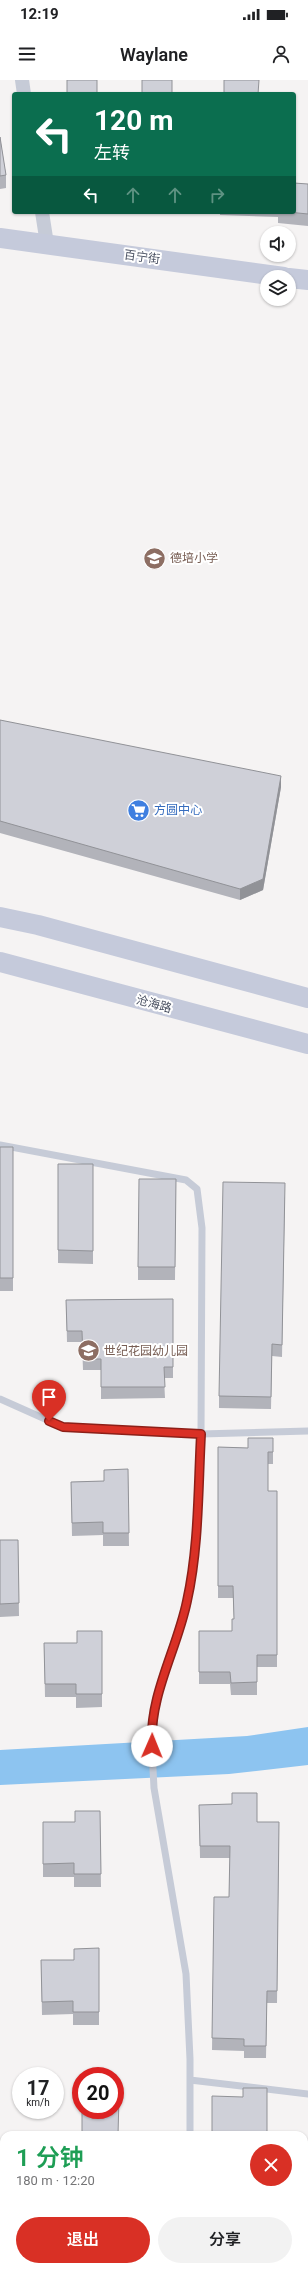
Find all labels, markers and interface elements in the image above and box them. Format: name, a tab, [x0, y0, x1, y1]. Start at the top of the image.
text: 12:19	[20, 5, 59, 23]
icon: menu	[16, 43, 38, 65]
icon: person	[270, 43, 292, 65]
text: Waylane	[120, 44, 188, 65]
text: 120 m	[94, 104, 173, 137]
icon: left	[28, 108, 80, 160]
text: 左转	[94, 142, 130, 163]
icon: left	[80, 184, 102, 206]
icon: ahead	[122, 184, 144, 206]
icon: ahead	[164, 184, 186, 206]
icon: right	[206, 184, 228, 206]
map controls	[260, 226, 296, 306]
button: sound	[260, 226, 296, 262]
street label: 百宁街	[123, 248, 161, 266]
button: layers	[260, 270, 296, 306]
school or university icon: 德培小学	[141, 545, 167, 571]
place label: 德培小学	[170, 551, 218, 565]
supermarket icon: 方圆中心	[126, 797, 152, 823]
place label: 方圆中心	[154, 803, 202, 817]
street label: 沧海路	[135, 993, 173, 1015]
school or university icon: 世纪花园幼儿园	[76, 1338, 102, 1364]
place label: 世纪花园幼儿园	[104, 1344, 188, 1358]
pin	[32, 1380, 66, 1421]
icon: arrive	[38, 1386, 60, 1408]
position arrow	[131, 1725, 173, 1767]
speed limit sign: 20	[72, 2067, 124, 2119]
text: 17	[27, 2076, 49, 2100]
text: km/h	[26, 2097, 50, 2108]
text: 1 分钟	[16, 2144, 84, 2172]
button: close	[250, 2144, 292, 2186]
text: 180 m · 12:20	[16, 2173, 95, 2188]
button: 退出	[16, 2217, 150, 2263]
button: 分享	[158, 2217, 292, 2263]

